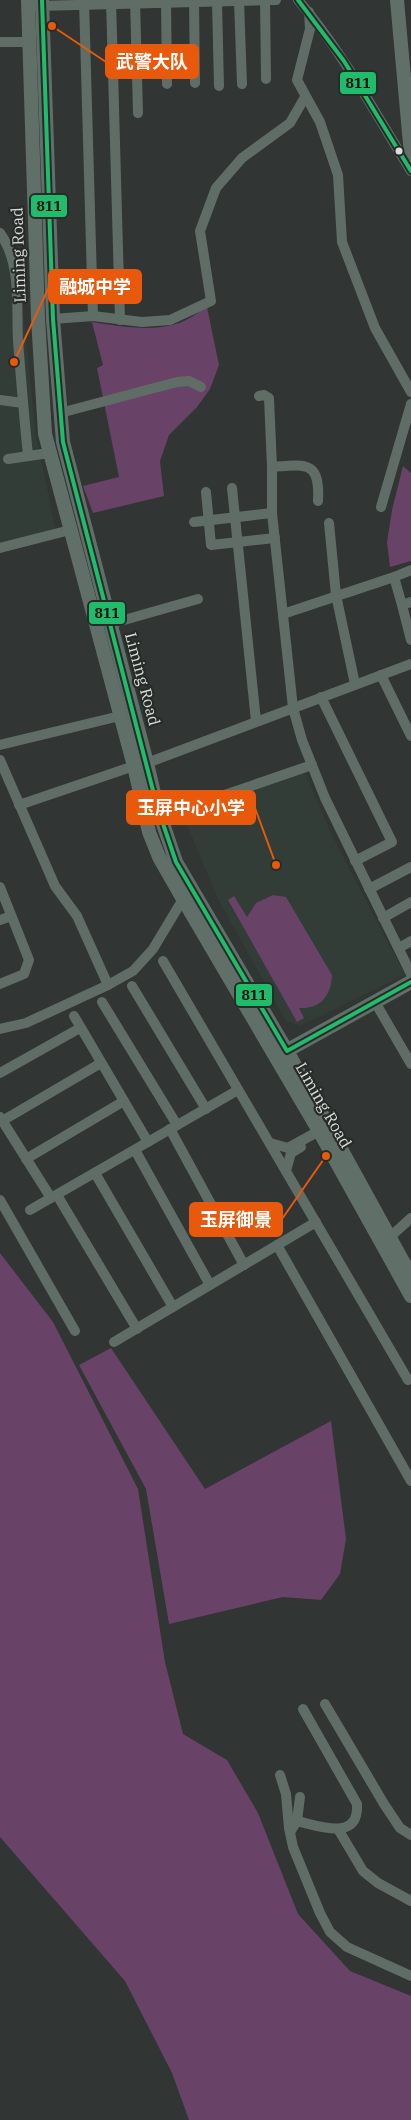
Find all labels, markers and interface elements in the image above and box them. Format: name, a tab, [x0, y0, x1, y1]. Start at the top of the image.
callout: 武警大队	[106, 45, 198, 78]
text: 武警大队	[116, 50, 188, 73]
line badge: 811	[339, 71, 377, 95]
text: 811	[345, 74, 371, 92]
unlabelled marker	[394, 146, 404, 156]
line badge: 811	[30, 194, 68, 218]
text: 811	[36, 197, 62, 215]
street label: Liming Road	[6, 207, 30, 303]
callout: 融城中学	[49, 270, 141, 303]
text: 融城中学	[59, 275, 131, 298]
line badge: 811	[88, 601, 126, 625]
text: 811	[94, 604, 120, 622]
street label: Liming Road	[121, 630, 165, 728]
callout: 玉屏中心小学	[127, 791, 255, 824]
text: 玉屏中心小学	[137, 796, 245, 819]
line badge: 811	[235, 983, 273, 1007]
text: 811	[241, 986, 267, 1004]
street label: Liming Road	[291, 1059, 357, 1152]
callout: 玉屏御景	[190, 1203, 282, 1236]
text: 玉屏御景	[200, 1208, 272, 1231]

